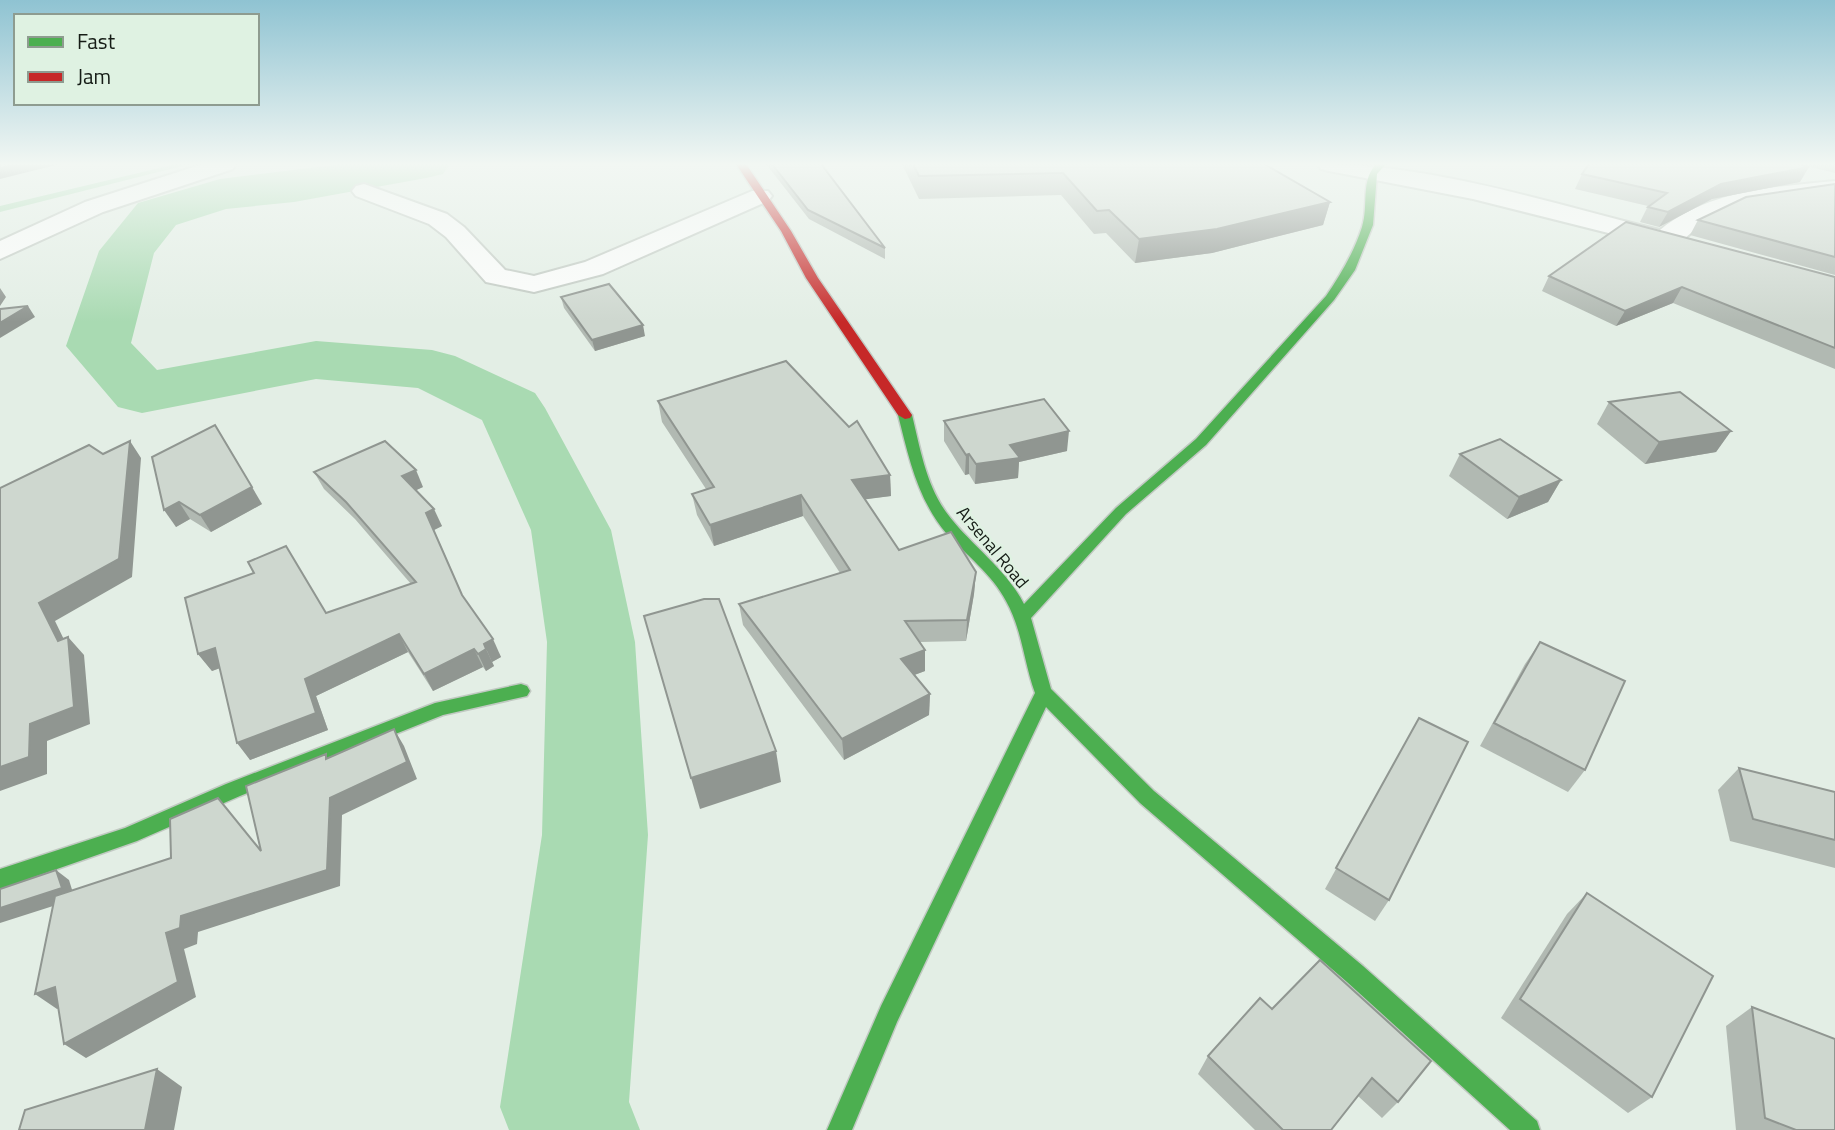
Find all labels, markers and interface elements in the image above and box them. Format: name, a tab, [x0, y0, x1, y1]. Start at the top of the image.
legend	[14, 14, 259, 105]
text: Fast	[77, 25, 116, 57]
text: Jam	[77, 60, 111, 92]
street label: Arsenal Road	[950, 500, 1036, 594]

